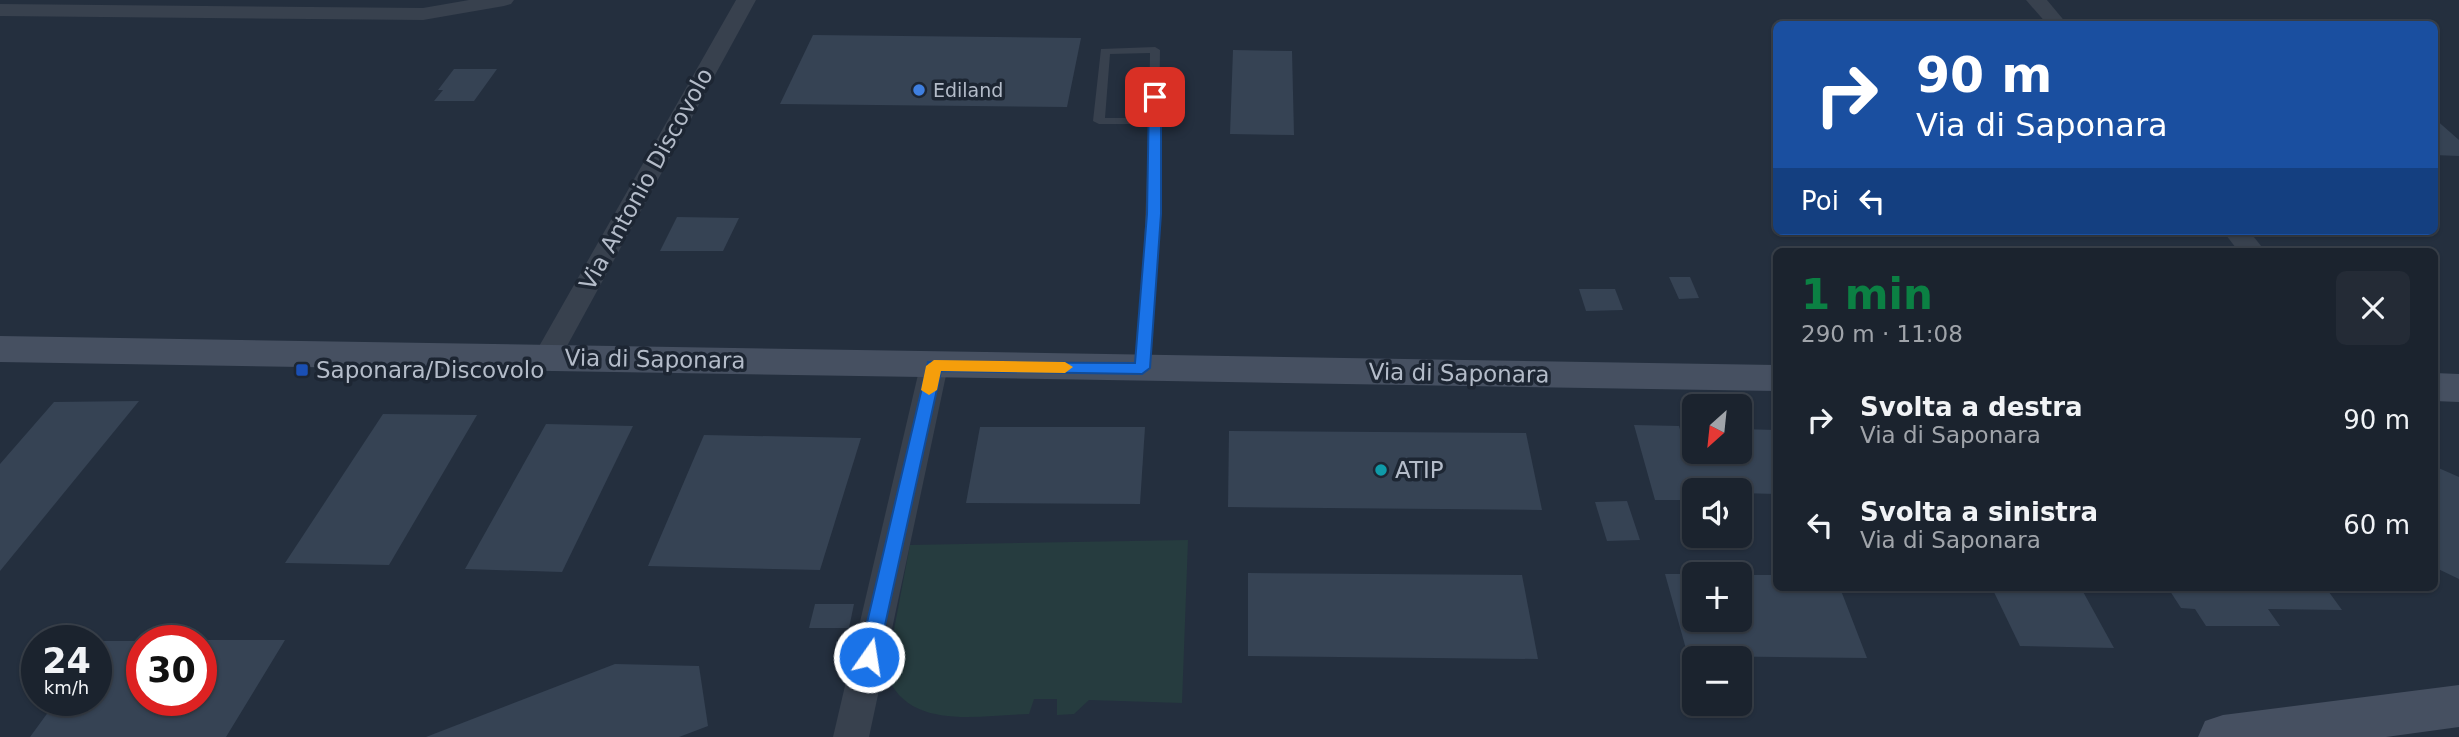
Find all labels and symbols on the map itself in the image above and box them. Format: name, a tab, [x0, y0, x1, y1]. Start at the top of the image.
street label: Via Antonio Discovolo	[574, 63, 718, 295]
pin	[1125, 67, 1185, 127]
place label: Ediland	[933, 79, 1003, 101]
marker: Ediland	[911, 82, 927, 98]
street label: Via di Saponara	[564, 344, 746, 374]
place label: Saponara/Discovolo	[316, 357, 544, 383]
street label: Via di Saponara	[1368, 358, 1550, 388]
marker: Saponara/Discovolo	[294, 362, 310, 378]
north arrow	[1682, 394, 1752, 464]
place label: ATIP	[1395, 457, 1444, 483]
marker: ATIP	[1373, 462, 1389, 478]
position arrow	[832, 620, 906, 694]
speed limit sign: 30	[126, 625, 217, 716]

